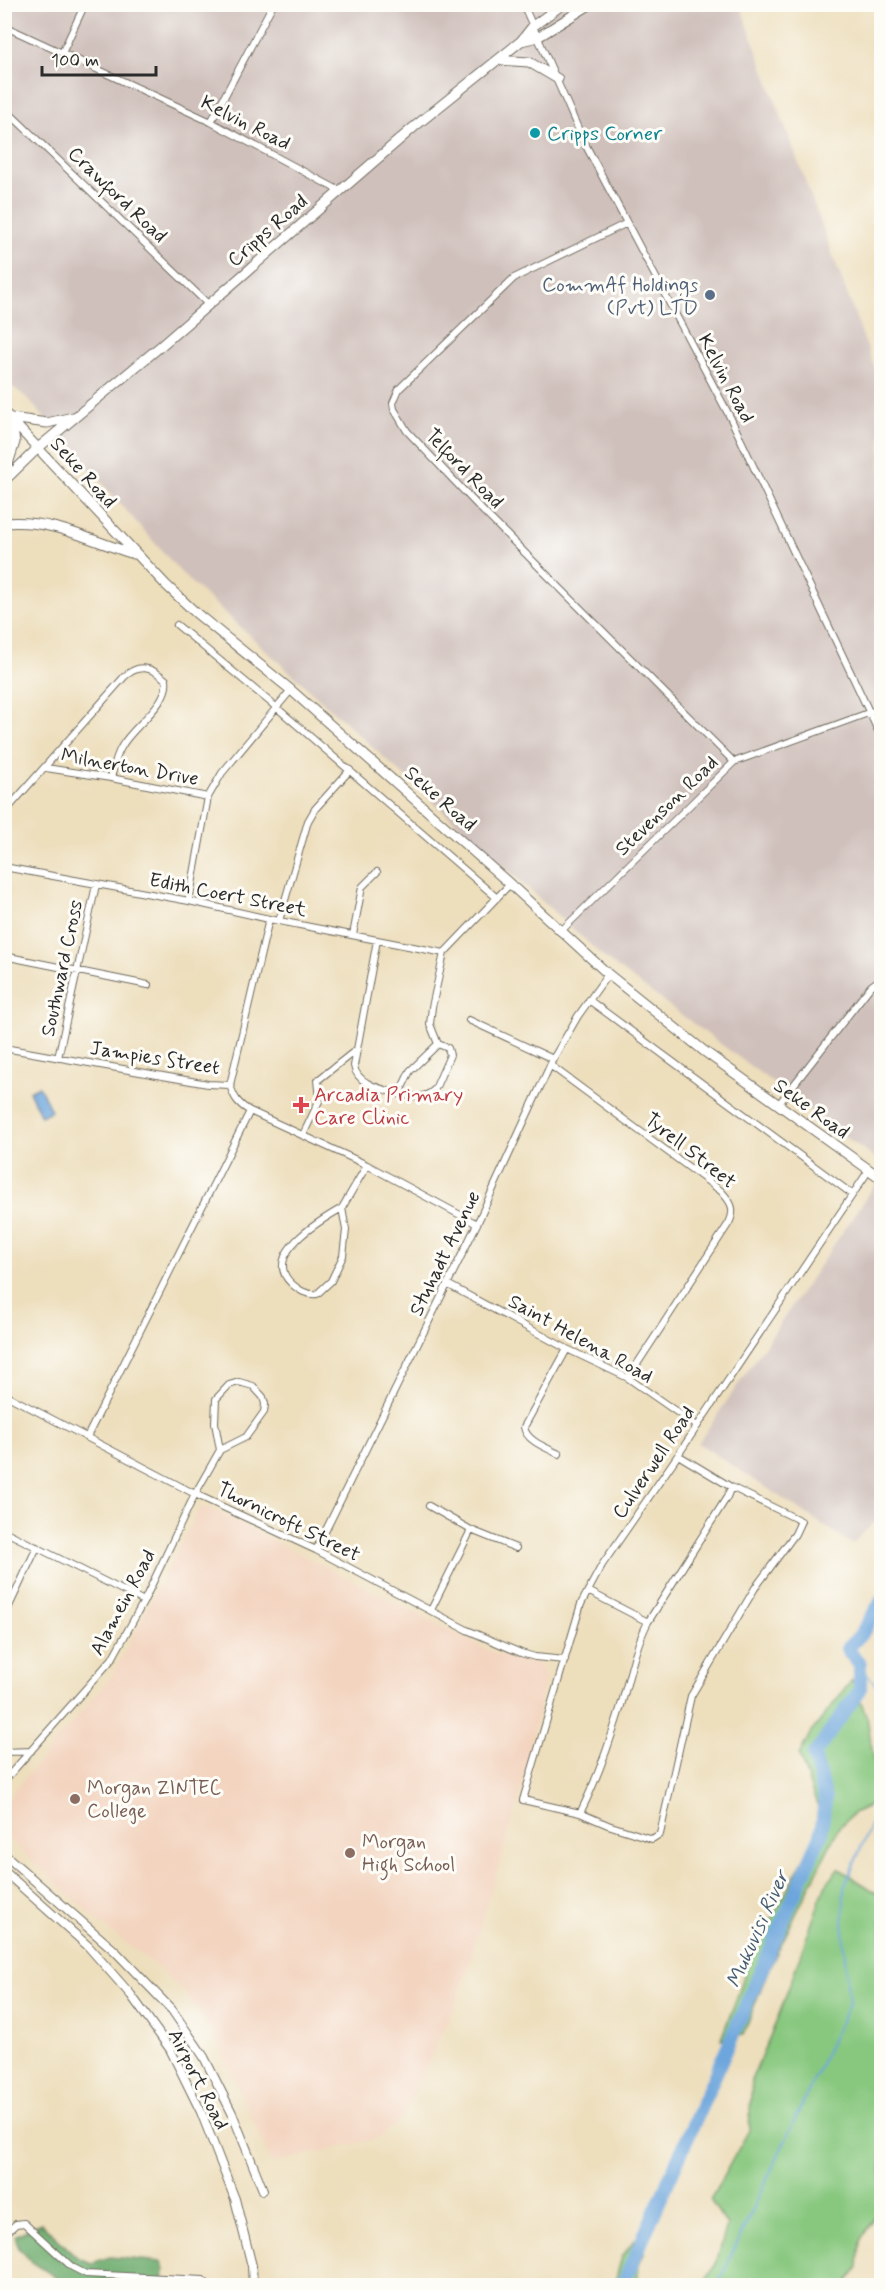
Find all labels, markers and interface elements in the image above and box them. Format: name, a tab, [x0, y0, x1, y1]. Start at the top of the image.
scale bar	[42, 39, 156, 77]
text: 100 m	[51, 49, 99, 73]
street label: Kelvin Road	[196, 89, 295, 157]
place label: Cripps Corner	[547, 121, 663, 148]
marker: Cripps Corner	[528, 126, 542, 140]
street label: Crawford Road	[60, 141, 172, 251]
street label: Cripps Road	[222, 189, 314, 274]
place label: CommAf Holdings (Pvt) LTD	[542, 272, 698, 322]
marker: CommAf Holdings (Pvt) LTD	[703, 288, 717, 302]
street label: Kelvin Road	[691, 329, 760, 428]
street label: Telford Road	[417, 423, 509, 517]
street label: Seke Road	[44, 431, 122, 515]
street label: Milnerton Drive	[59, 742, 201, 793]
street label: Stevenson Road	[610, 750, 724, 862]
street label: Seke Road	[398, 760, 482, 838]
street label: Edith Coert Street	[147, 867, 309, 924]
street label: Southward Cross	[35, 897, 90, 1039]
street label: Jampies Street	[88, 1035, 222, 1082]
street label: Seke Road	[768, 1073, 854, 1146]
place label: Arcadia Primary Care Clinic	[314, 1082, 463, 1132]
marker: Arcadia Primary Care Clinic	[292, 1096, 310, 1114]
street label: Tyrell Street	[639, 1107, 742, 1196]
street label: Stuhadt Avenue	[403, 1187, 487, 1321]
street label: Saint Helena Road	[503, 1288, 657, 1390]
street label: Culverwell Road	[606, 1401, 702, 1525]
street label: Thornicroft Street	[212, 1476, 365, 1569]
street label: Alamein Road	[84, 1545, 163, 1661]
place label: Morgan ZINTEC College	[87, 1775, 221, 1825]
marker: Morgan ZINTEC College	[68, 1792, 82, 1806]
place label: Morgan High School	[362, 1829, 455, 1881]
marker: Morgan High School	[343, 1846, 357, 1860]
water label: Mukuvisi River	[720, 1865, 797, 1992]
street label: Airport Road	[161, 2025, 235, 2135]

